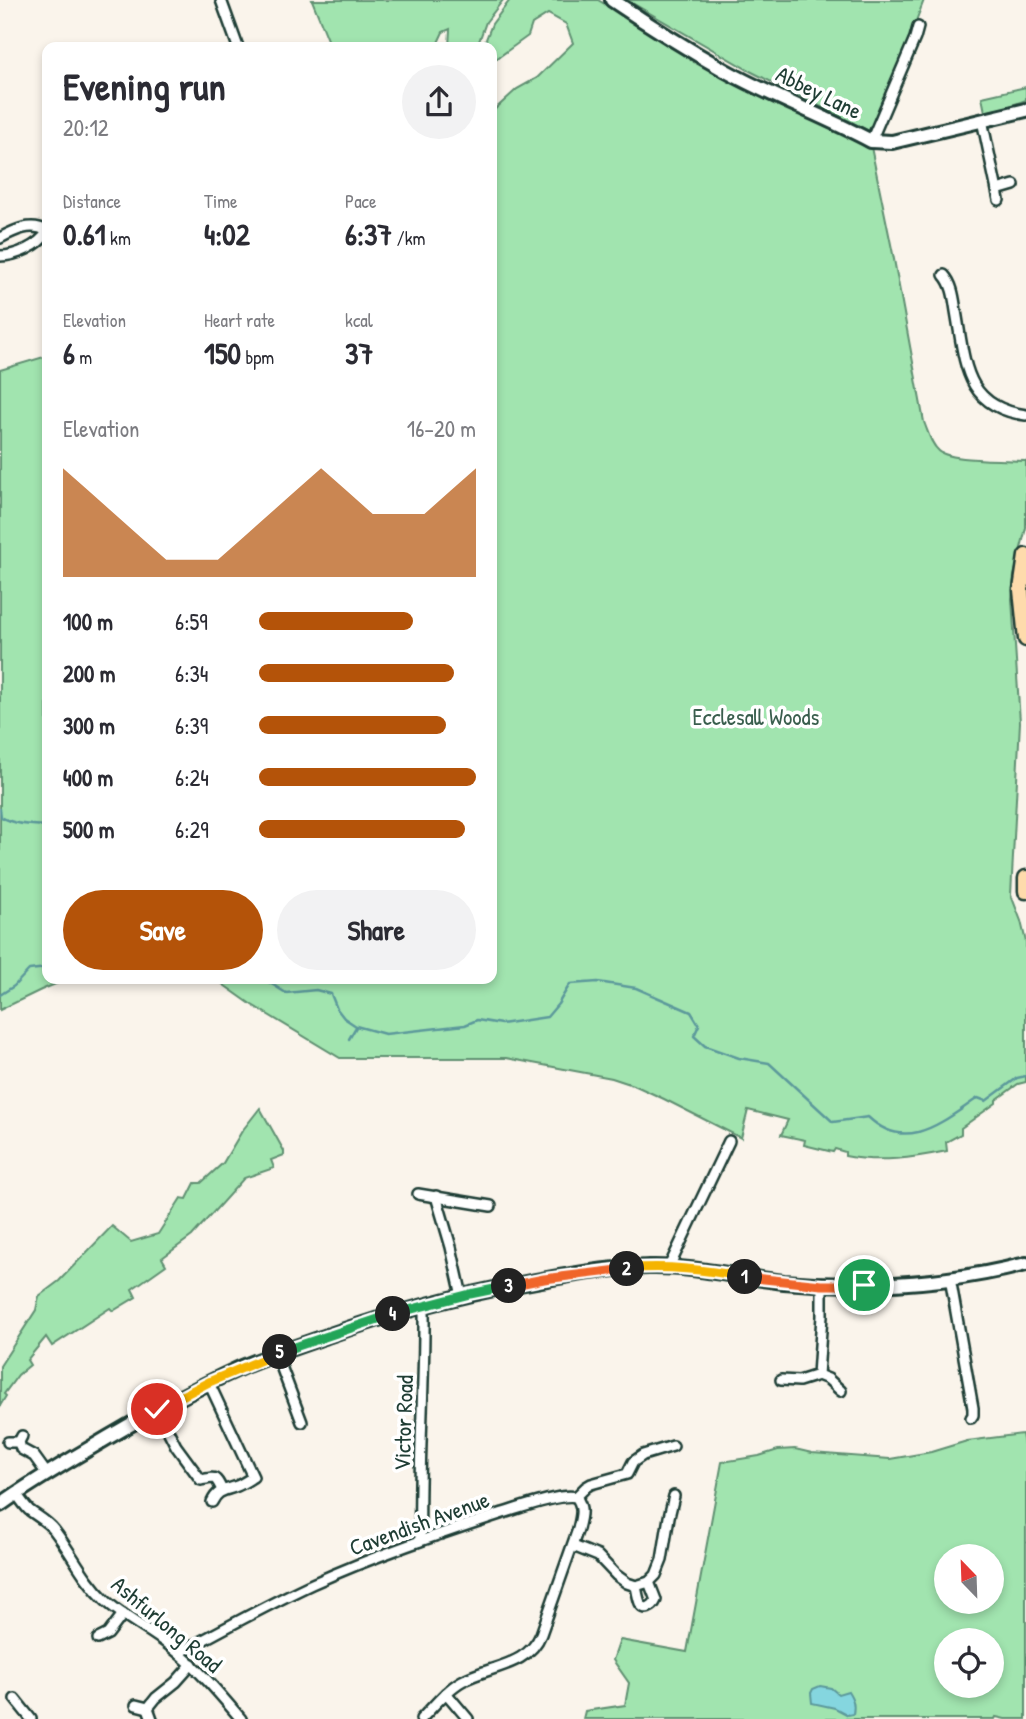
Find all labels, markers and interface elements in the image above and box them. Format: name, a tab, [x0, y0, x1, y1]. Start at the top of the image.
street label: Abbey Lane	[771, 58, 867, 126]
text: Evening run	[63, 60, 226, 112]
button: share	[402, 65, 476, 139]
text: 20:12	[63, 112, 109, 143]
text: Distance	[63, 188, 121, 214]
text: Time	[204, 188, 238, 214]
text: Pace	[345, 188, 377, 214]
text: 0.61	[63, 214, 106, 254]
text: 4:02	[204, 214, 250, 254]
text: 6:37	[345, 214, 392, 254]
text: km	[106, 225, 131, 251]
text: /km	[392, 225, 425, 251]
text: Elevation	[63, 307, 126, 333]
text: Heart rate	[204, 307, 275, 333]
text: kcal	[345, 307, 373, 333]
text: 6	[63, 333, 75, 373]
text: 150	[204, 333, 241, 373]
text: 37	[345, 333, 373, 373]
text: m	[75, 344, 92, 370]
text: bpm	[241, 344, 274, 370]
text: Elevation	[63, 413, 139, 444]
text: 16–20 m	[407, 413, 476, 444]
text: 100 m	[63, 606, 113, 637]
text: 6:59	[175, 606, 208, 637]
text: 200 m	[63, 658, 115, 689]
text: 6:34	[175, 658, 208, 689]
park label: Ecclesall Woods	[693, 701, 820, 732]
text: 300 m	[63, 710, 115, 741]
text: 6:39	[175, 710, 208, 741]
text: 400 m	[63, 762, 113, 793]
text: 6:24	[175, 762, 209, 793]
text: 500 m	[63, 814, 114, 845]
text: 6:29	[175, 814, 209, 845]
button: Save	[63, 890, 263, 970]
button: Share	[277, 890, 476, 970]
pin: 2	[610, 1252, 644, 1286]
text: 2	[622, 1255, 631, 1281]
pin	[834, 1255, 894, 1315]
pin: 1	[728, 1260, 762, 1294]
text: 1	[741, 1263, 748, 1289]
icon: arrive	[845, 1266, 883, 1304]
pin: 3	[491, 1268, 526, 1304]
text: 3	[504, 1272, 513, 1298]
pin: 4	[376, 1296, 410, 1332]
text: 4	[389, 1300, 396, 1326]
pin: 5	[262, 1334, 298, 1370]
text: 5	[275, 1338, 284, 1364]
street label: Victor Road	[386, 1374, 420, 1472]
pin	[127, 1379, 187, 1439]
icon: check	[138, 1390, 176, 1428]
street label: Cavendish Avenue	[345, 1483, 493, 1563]
north arrow	[934, 1544, 1004, 1614]
map controls	[934, 1544, 1004, 1698]
street label: Ashfurlong Road	[105, 1569, 229, 1679]
button: locate	[934, 1628, 1004, 1698]

